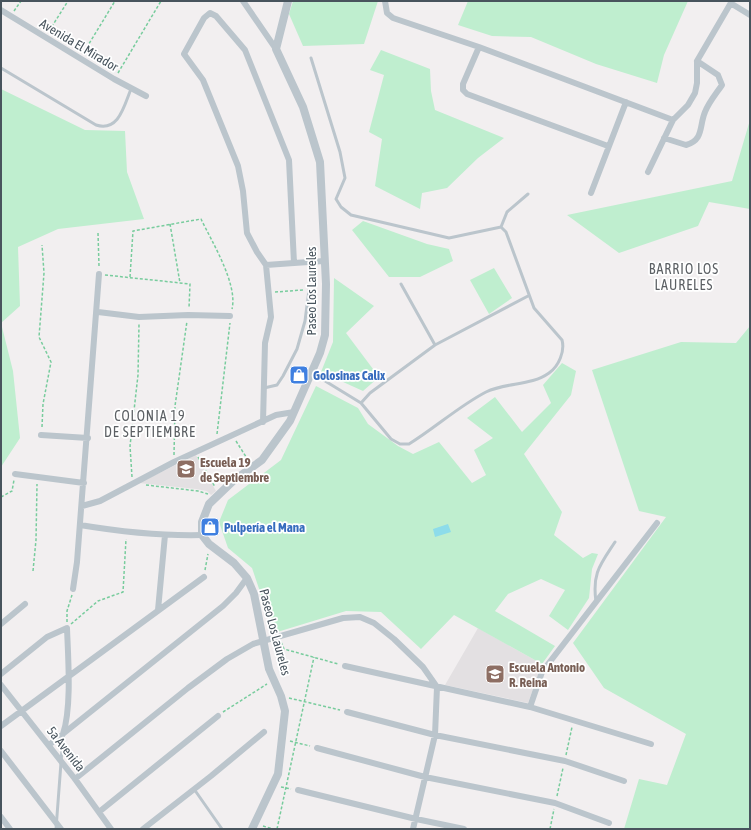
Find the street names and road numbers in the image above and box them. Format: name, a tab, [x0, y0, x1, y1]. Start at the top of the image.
street label: Avenida El Mirador	[37, 16, 121, 74]
street label: Paseo Los Laureles	[304, 246, 319, 335]
street label: Paseo Los Laureles	[256, 587, 294, 677]
street label: 5a Avenida	[44, 724, 88, 774]

